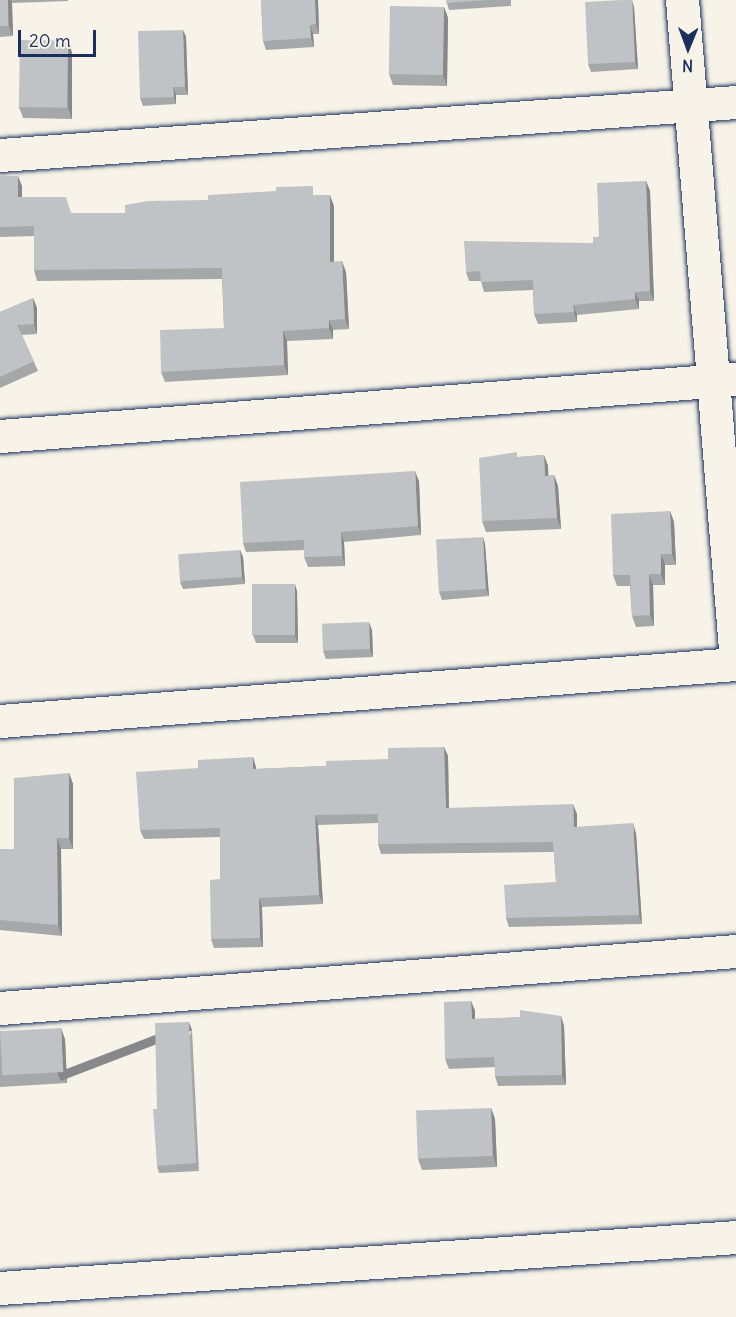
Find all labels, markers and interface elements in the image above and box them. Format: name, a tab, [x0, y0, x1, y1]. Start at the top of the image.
scale bar	[21, 18, 99, 56]
north arrow	[658, 18, 718, 78]
text: 20 m	[29, 29, 71, 52]
text: N	[682, 56, 693, 76]

